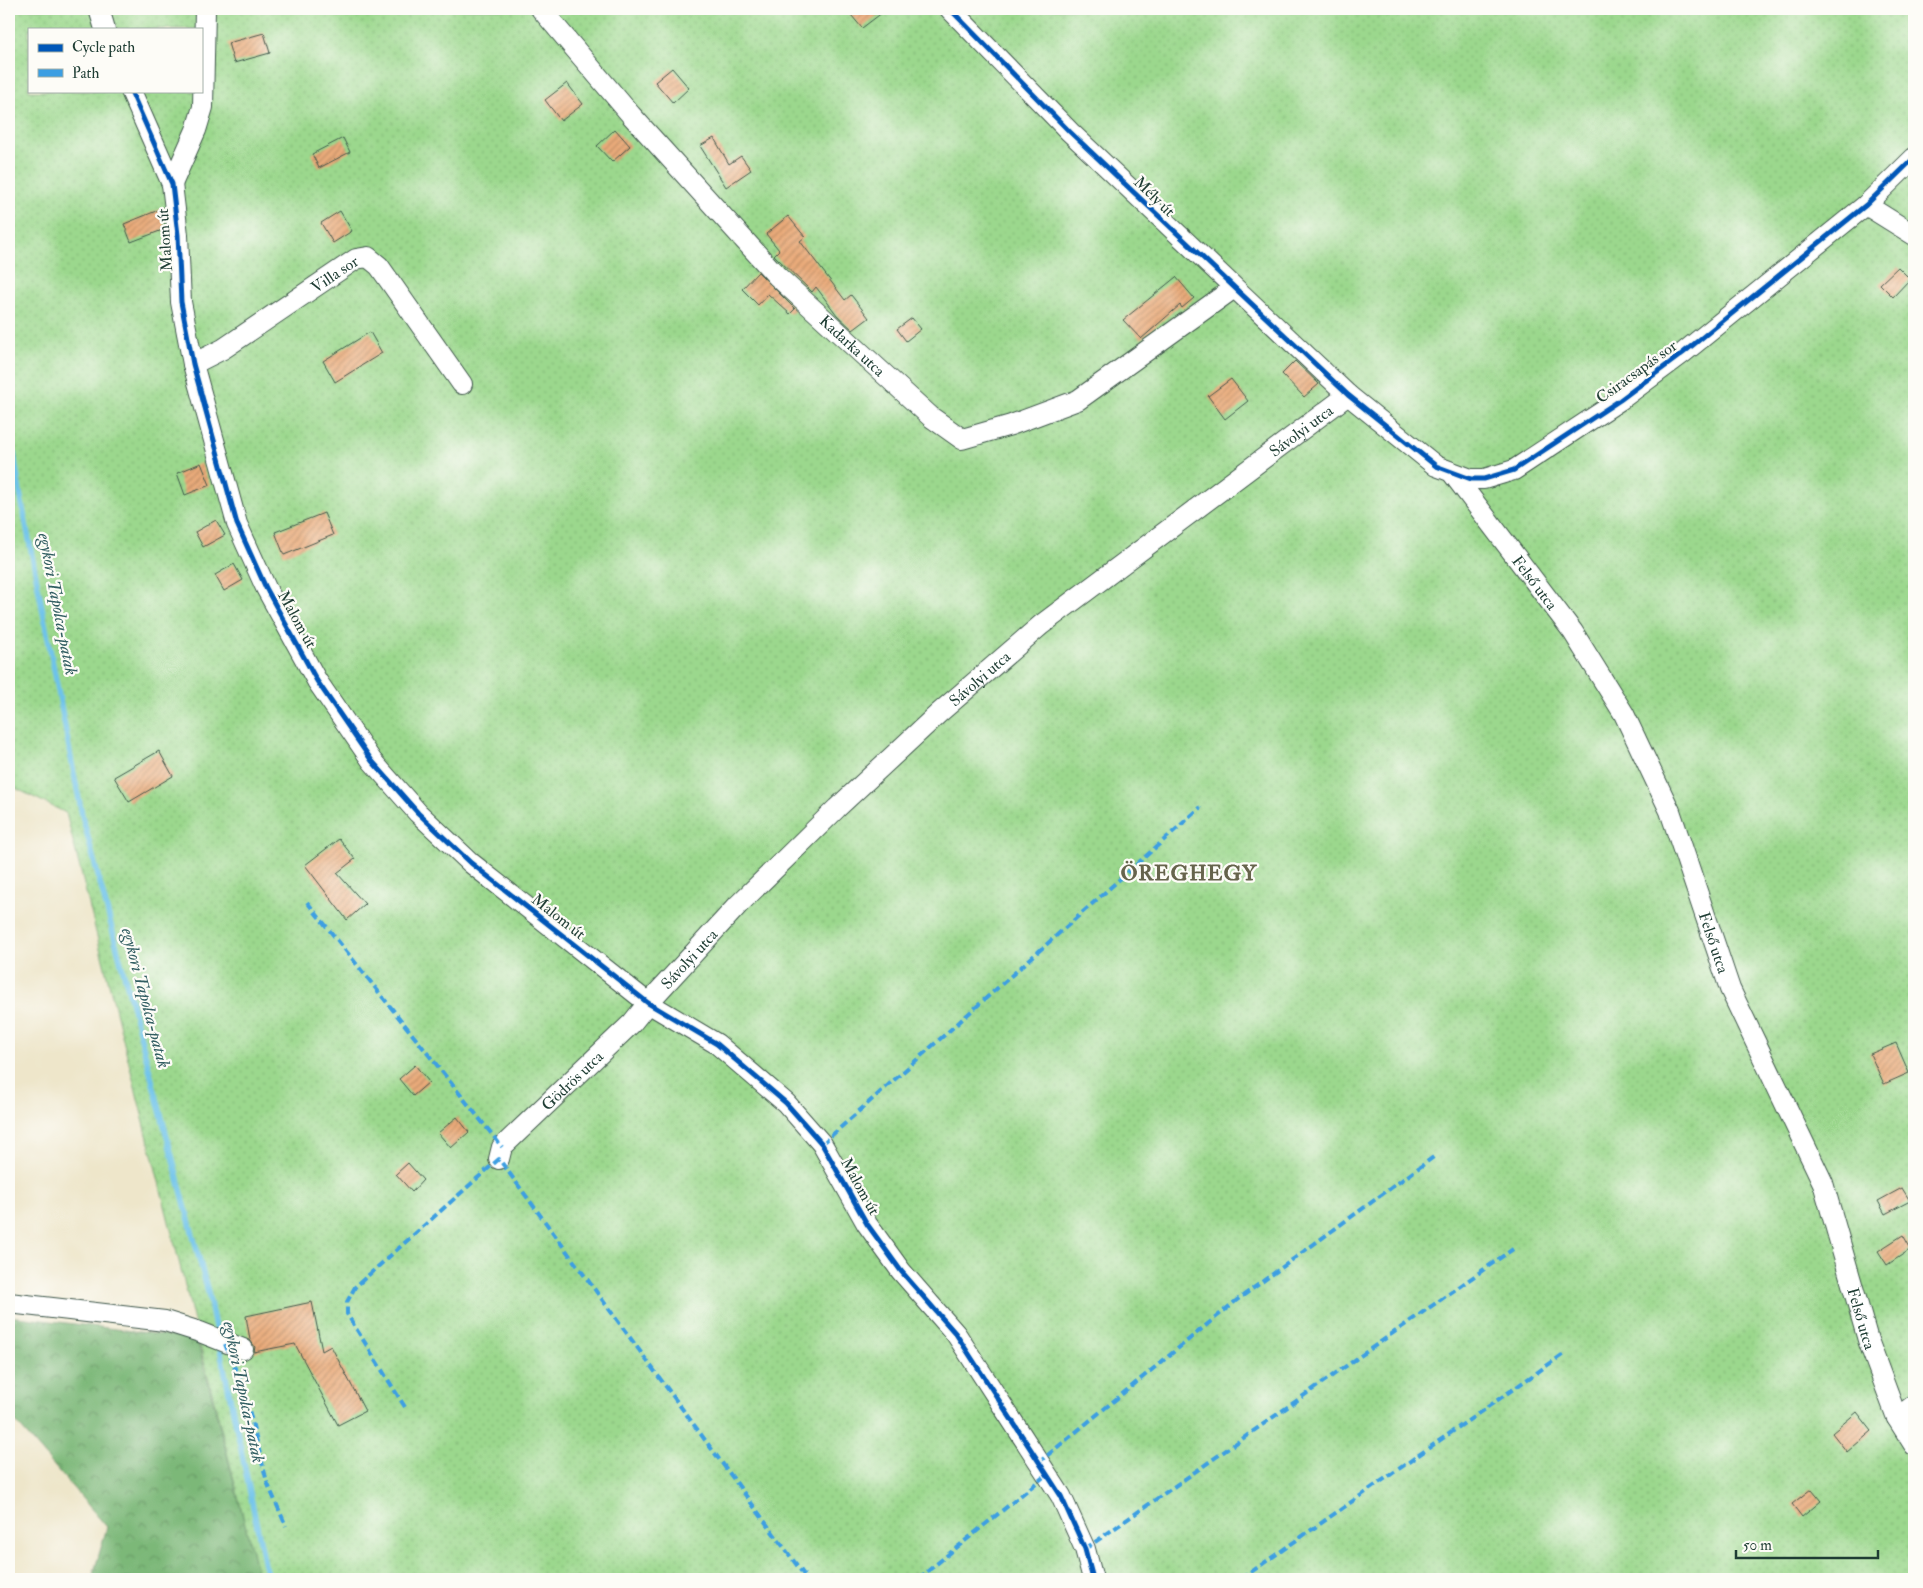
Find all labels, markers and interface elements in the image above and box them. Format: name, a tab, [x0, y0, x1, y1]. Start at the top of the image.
legend	[28, 28, 202, 92]
text: Cycle path	[72, 38, 135, 58]
text: Path	[72, 64, 99, 83]
street label: Mély út	[1129, 172, 1179, 221]
street label: Malom út	[153, 208, 177, 272]
street label: Villa sor	[307, 251, 362, 298]
street label: Kadarka utca	[815, 311, 889, 381]
street label: Csiracsapás sor	[1592, 336, 1682, 409]
street label: Sávolyi utca	[1265, 400, 1338, 462]
water label: egykori Tapolca-patak	[32, 531, 83, 677]
street label: Felső utca	[1507, 552, 1562, 615]
street label: Malom út	[273, 587, 321, 652]
street label: Sávolyi utca	[945, 647, 1015, 711]
district label: ÖREGHEGY	[1120, 860, 1258, 887]
street label: Malom út	[527, 890, 589, 944]
street label: Felső utca	[1694, 909, 1733, 976]
water label: egykori Tapolca-patak	[116, 925, 175, 1071]
street label: Sávolyi utca	[657, 925, 723, 994]
street label: Gödrös utca	[538, 1047, 608, 1115]
street label: Malom út	[836, 1154, 884, 1219]
street label: Felső utca	[1842, 1285, 1880, 1353]
water label: egykori Tapolca-patak	[217, 1319, 270, 1465]
scale bar	[1736, 1528, 1878, 1560]
text: 50 m	[1743, 1536, 1772, 1555]

